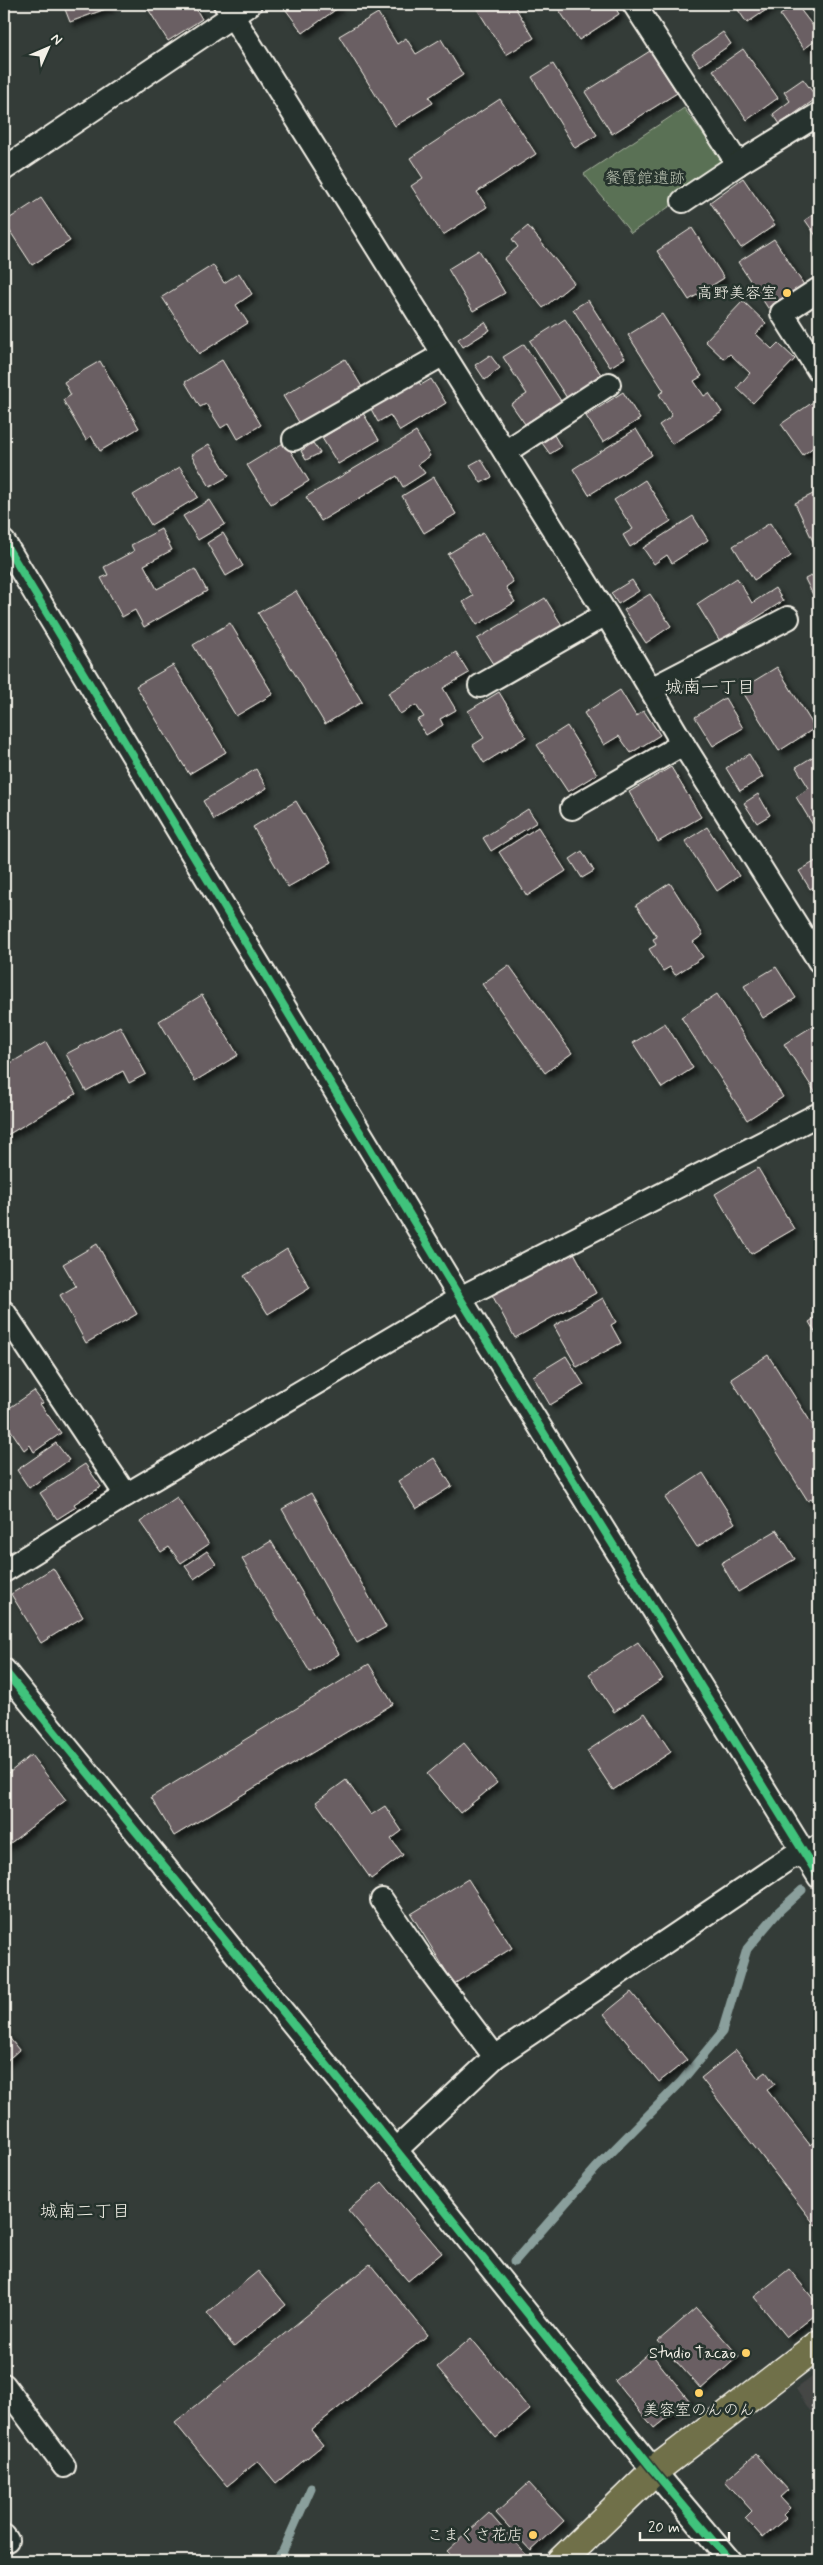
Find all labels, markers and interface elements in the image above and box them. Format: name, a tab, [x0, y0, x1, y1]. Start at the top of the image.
north arrow	[22, 22, 72, 72]
text: N	[47, 30, 66, 49]
park label: 餐霞館遺跡	[605, 168, 685, 189]
place label: 高野美容室	[697, 283, 777, 304]
marker: 高野美容室	[781, 287, 793, 299]
district label: 城南一丁目	[665, 676, 755, 700]
district label: 城南二丁目	[40, 2200, 130, 2224]
place label: Studio Tacao	[649, 2343, 736, 2364]
marker: Studio Tacao	[740, 2347, 752, 2359]
marker: 美容室のんのん	[693, 2387, 705, 2399]
place label: 美容室のんのん	[643, 2400, 755, 2421]
scale bar	[640, 2510, 729, 2542]
text: 20 m	[648, 2518, 680, 2538]
place label: こまくさ花店	[427, 2525, 523, 2546]
marker: こまくさ花店	[527, 2529, 539, 2541]

